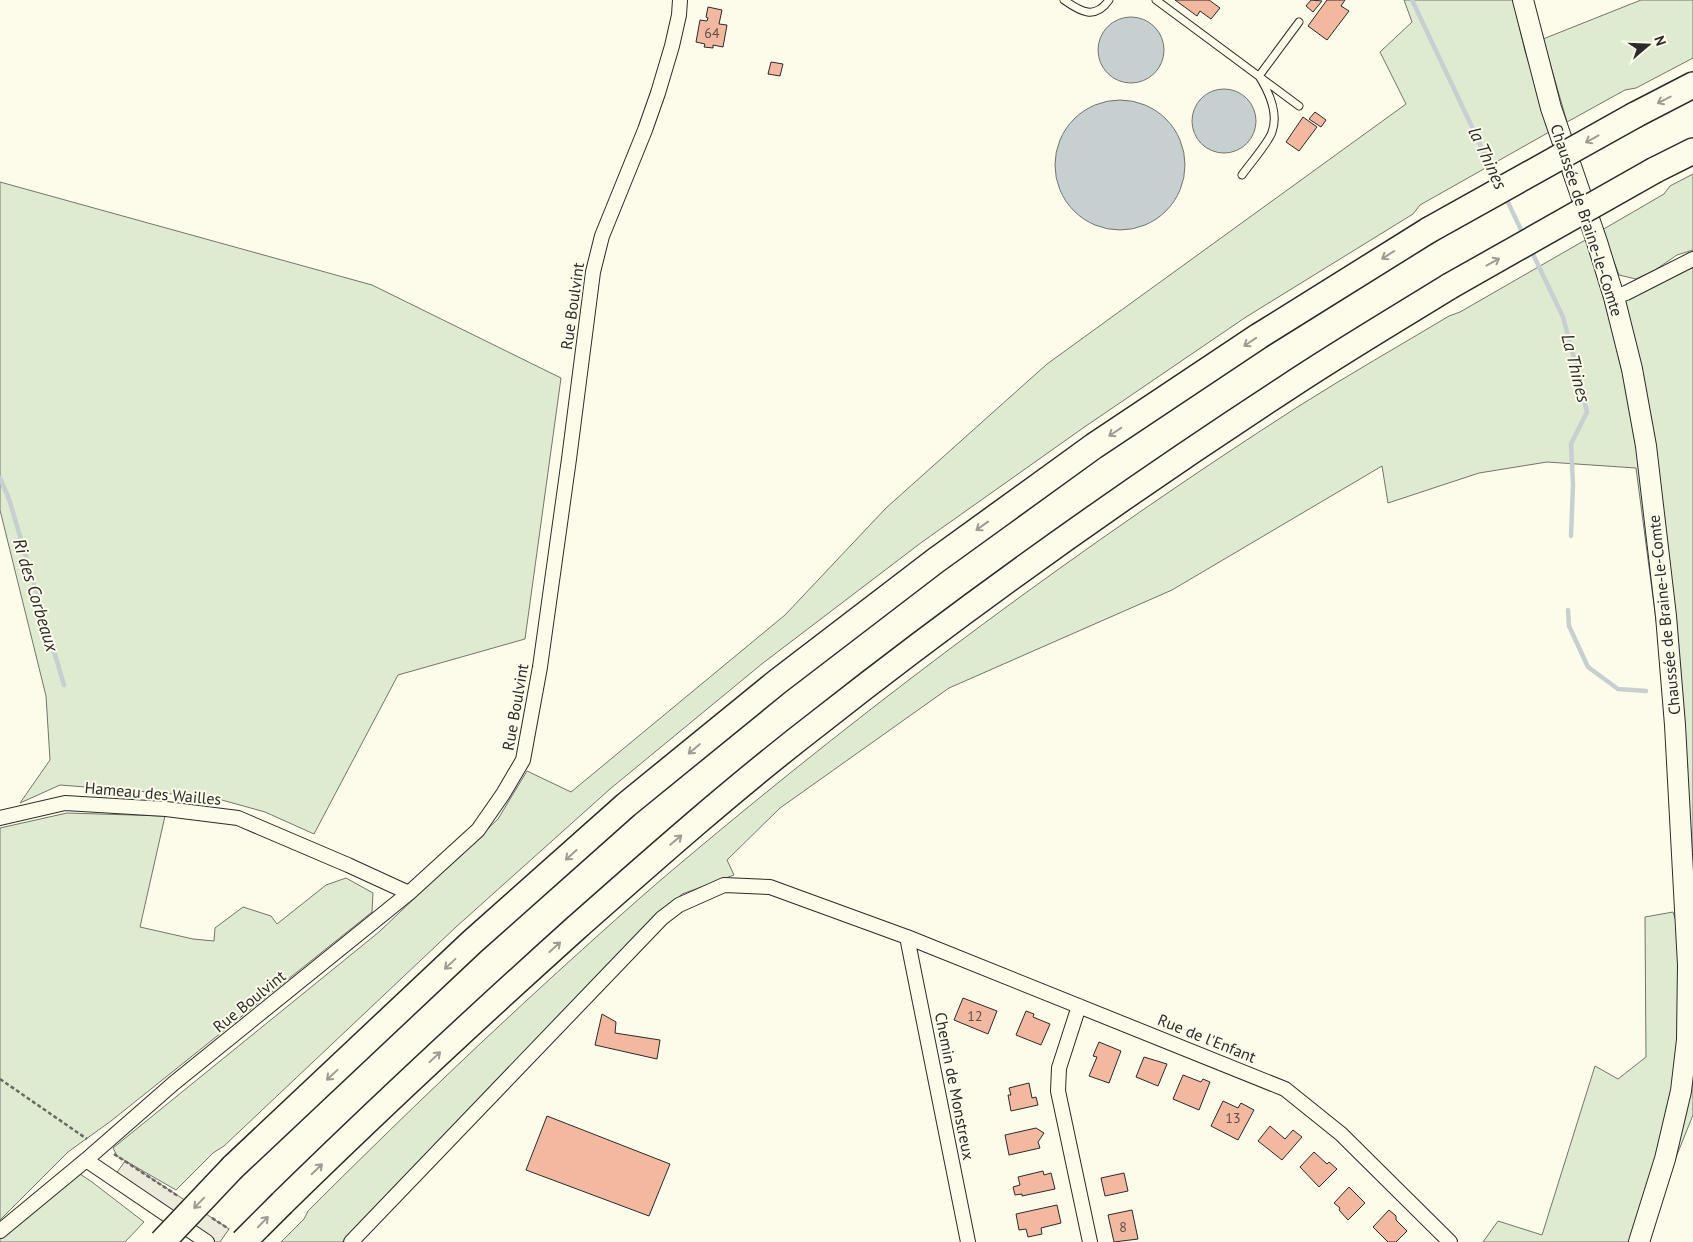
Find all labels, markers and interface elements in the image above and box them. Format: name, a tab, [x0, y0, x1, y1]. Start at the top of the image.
north arrow	[1623, 20, 1673, 70]
house number: 64	[704, 24, 720, 42]
text: N	[1650, 33, 1670, 48]
one-way arrow	[1657, 96, 1672, 105]
street label: Chaussée de Braine-le-Comte	[1546, 121, 1628, 319]
water label: la Thines	[1464, 123, 1513, 194]
one-way arrow	[1585, 134, 1600, 144]
one-way arrow	[1381, 251, 1395, 261]
one-way arrow	[1485, 257, 1500, 267]
street label: Rue Boulvint	[556, 261, 588, 351]
water label: La Thines	[1556, 331, 1596, 405]
one-way arrow	[1243, 337, 1257, 347]
one-way arrow	[1108, 427, 1122, 437]
street label: Chaussée de Braine-le-Comte	[1644, 514, 1684, 716]
one-way arrow	[976, 521, 990, 531]
water label: Ri des Corbeaux	[8, 536, 65, 656]
street label: Rue Boulvint	[498, 661, 533, 752]
one-way arrow	[688, 744, 701, 755]
street label: Hameau des Wailles	[84, 777, 222, 809]
one-way arrow	[670, 834, 683, 845]
one-way arrow	[564, 849, 577, 861]
one-way arrow	[548, 942, 561, 953]
one-way arrow	[443, 958, 456, 970]
street label: Rue Boulvint	[209, 965, 290, 1036]
house number: 12	[967, 1007, 983, 1025]
street label: Rue de l'Enfant	[1155, 1009, 1260, 1067]
street label: Chemin de Monstreux	[931, 1011, 979, 1161]
one-way arrow	[428, 1051, 441, 1063]
one-way arrow	[325, 1069, 338, 1081]
house number: 13	[1225, 1109, 1241, 1127]
one-way arrow	[311, 1163, 323, 1175]
one-way arrow	[193, 1196, 205, 1209]
one-way arrow	[256, 1217, 268, 1229]
house number: 8	[1119, 1218, 1127, 1236]

